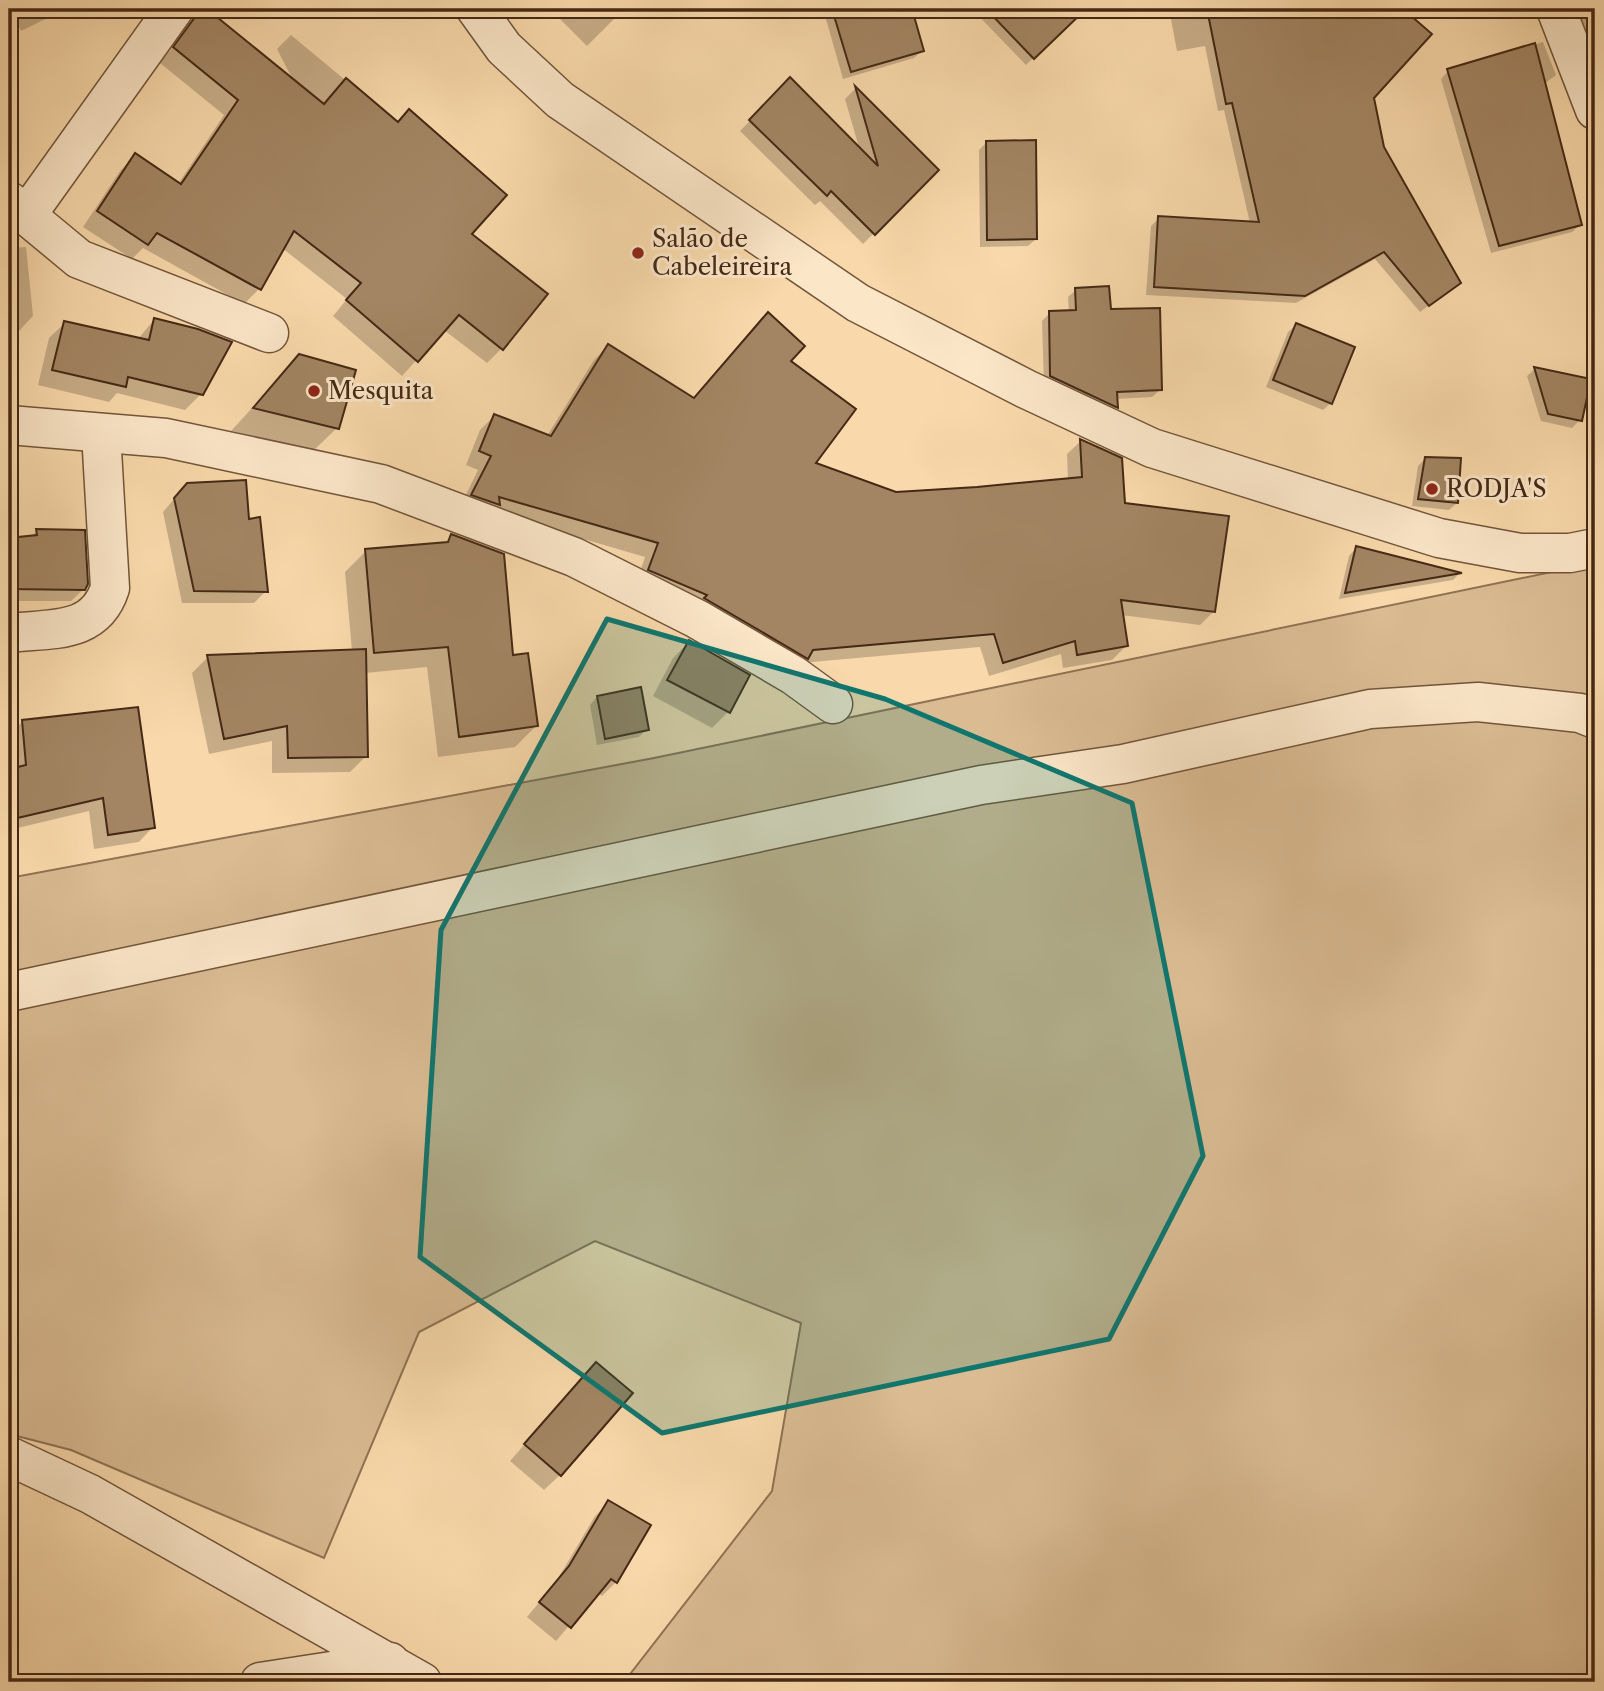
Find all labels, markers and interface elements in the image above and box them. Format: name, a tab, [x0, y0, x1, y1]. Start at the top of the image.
place label: Salão de Cabeleireira	[652, 224, 793, 281]
marker: Salão de Cabeleireira	[630, 245, 646, 261]
place label: Mesquita	[328, 376, 434, 405]
marker: Mesquita	[306, 383, 322, 399]
place label: RODJA'S	[1446, 474, 1547, 503]
marker: RODJA'S	[1424, 481, 1440, 497]

